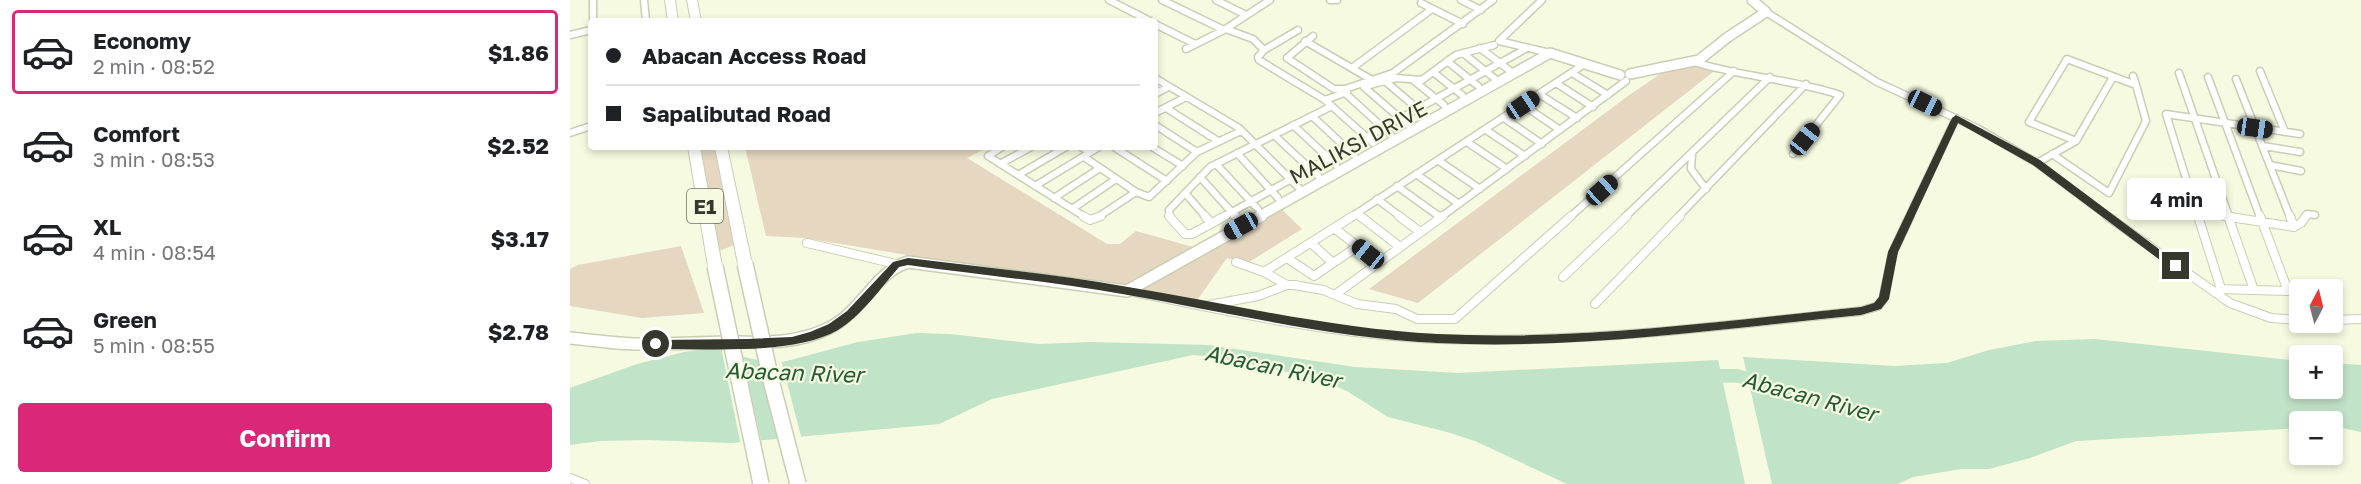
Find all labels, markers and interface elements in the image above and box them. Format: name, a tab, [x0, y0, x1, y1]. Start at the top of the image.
icon: car	[21, 25, 75, 79]
text: Economy	[93, 27, 191, 54]
text: $1.86	[488, 39, 549, 66]
text: Abacan Access Road	[642, 42, 866, 69]
text: 2 min · 08:52	[93, 54, 215, 78]
car	[1503, 87, 1543, 123]
car	[1905, 87, 1945, 119]
street label: MALIKSI DRIVE	[1285, 95, 1431, 189]
text: Sapalibutad Road	[642, 100, 831, 127]
car	[2236, 117, 2274, 139]
icon: car	[21, 118, 75, 172]
car	[1787, 119, 1823, 159]
text: Comfort	[93, 120, 180, 147]
text: $2.52	[487, 132, 549, 159]
text: 3 min · 08:53	[93, 147, 215, 171]
car	[1583, 171, 1621, 209]
callout: 4 min	[2126, 179, 2226, 221]
text: 4 min	[2150, 187, 2203, 211]
road number: E1	[687, 189, 723, 223]
car	[1221, 209, 1261, 243]
icon: car	[21, 211, 75, 265]
text: XL	[93, 213, 121, 240]
text: $3.17	[490, 225, 549, 252]
car	[1348, 236, 1388, 272]
text: 4 min · 08:54	[93, 240, 216, 264]
route end	[2162, 252, 2189, 279]
north arrow	[2289, 279, 2343, 333]
map controls	[2289, 279, 2343, 465]
icon: car	[21, 304, 75, 358]
text: Green	[93, 306, 157, 333]
text: $2.78	[488, 318, 549, 345]
route start	[642, 330, 669, 357]
text: 5 min · 08:55	[93, 333, 215, 357]
water label: Abacan River	[1203, 338, 1347, 394]
button: +	[2289, 345, 2343, 399]
water label: Abacan River	[724, 356, 867, 388]
water label: Abacan River	[1740, 365, 1884, 428]
button: Confirm	[18, 403, 552, 472]
button: −	[2289, 411, 2343, 465]

